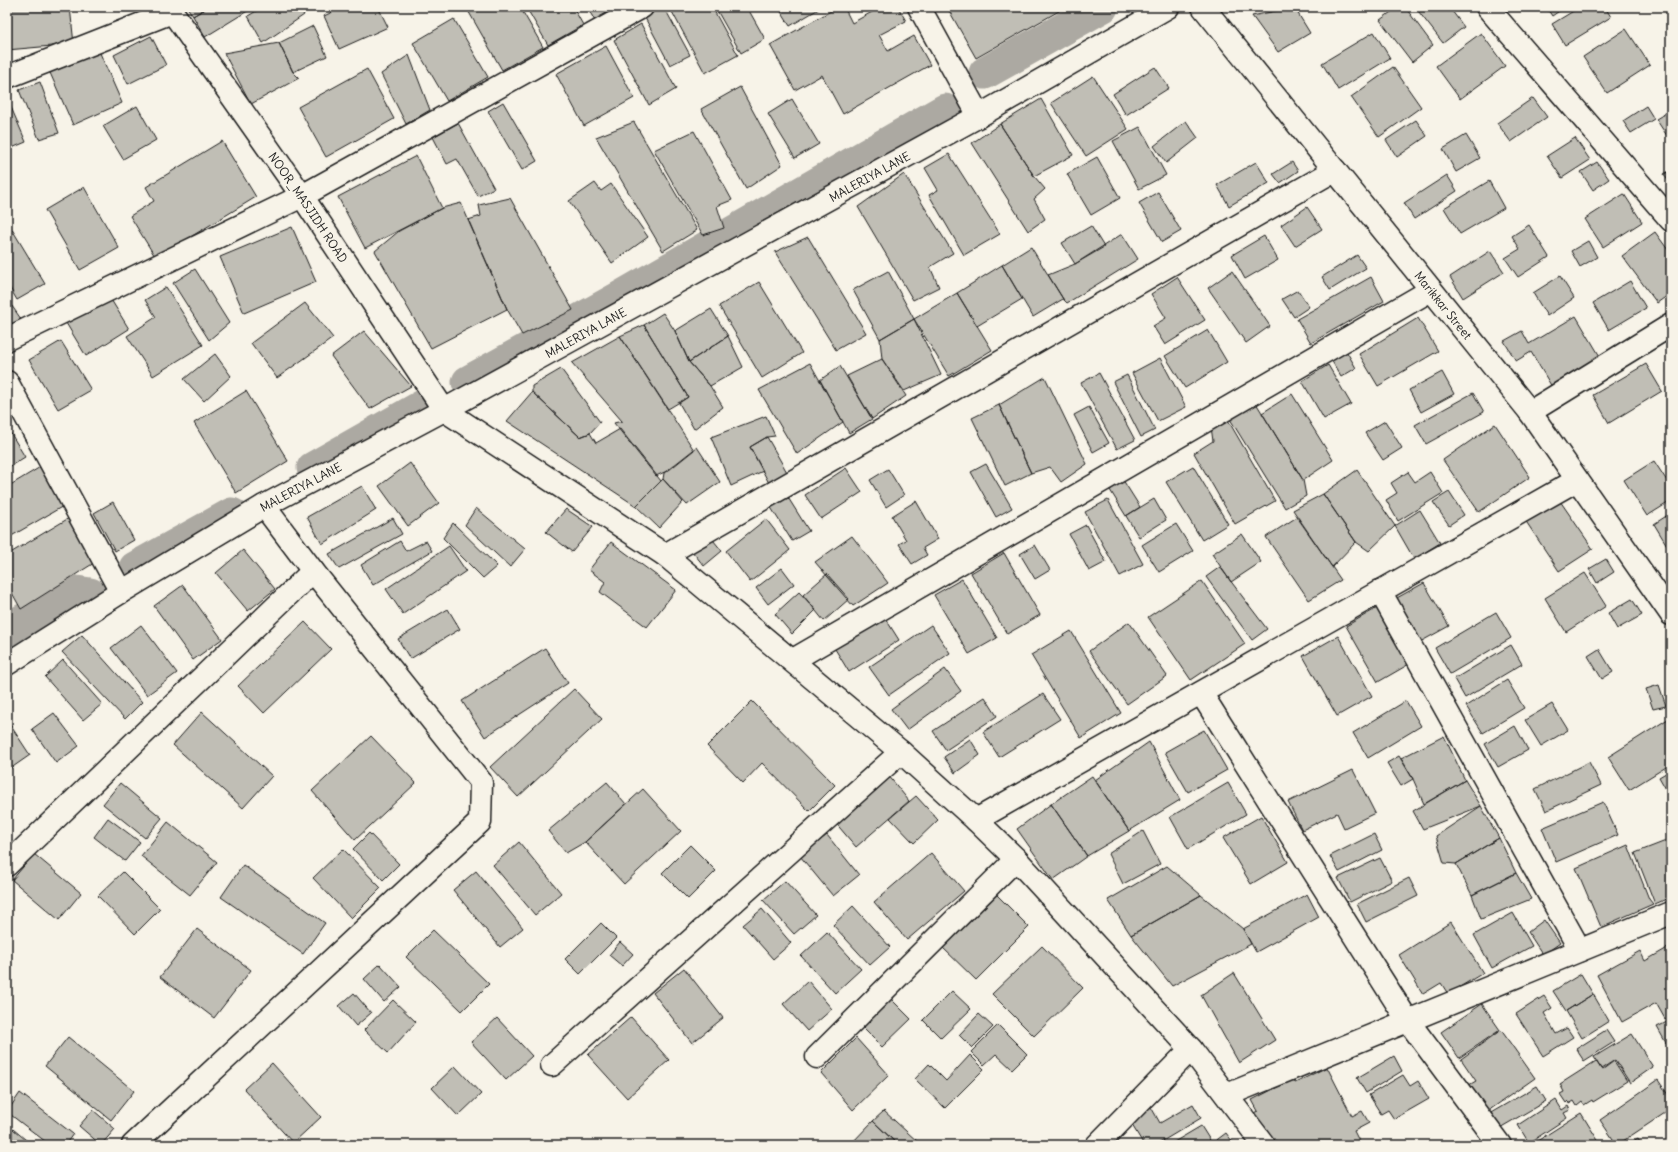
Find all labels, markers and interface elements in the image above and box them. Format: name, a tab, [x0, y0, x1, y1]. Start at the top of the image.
street label: MALERIYA LANE	[826, 148, 912, 205]
street label: NOOR_MASJIDH ROAD	[266, 149, 351, 265]
street label: Marikkar Street	[1412, 268, 1475, 342]
street label: MALERIYA LANE	[542, 304, 629, 361]
street label: MALERIYA LANE	[257, 459, 344, 514]

